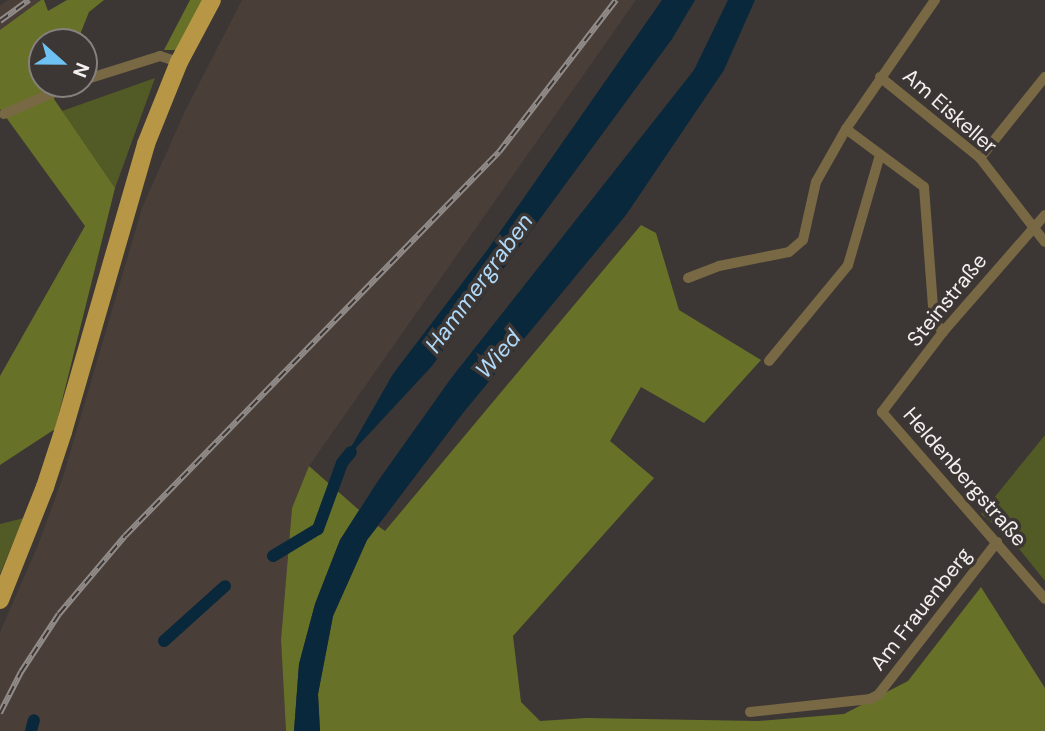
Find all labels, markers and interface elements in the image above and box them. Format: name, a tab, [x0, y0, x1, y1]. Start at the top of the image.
north arrow	[28, 28, 98, 98]
text: N	[67, 59, 95, 81]
street label: Am Eiskeller	[898, 63, 1002, 159]
water label: Hammergraben	[419, 208, 539, 358]
street label: Steinstraße	[902, 248, 992, 352]
water label: Wied	[469, 324, 527, 384]
street label: Heldenbergstraße	[898, 403, 1032, 551]
street label: Am Frauenberg	[865, 543, 977, 675]

